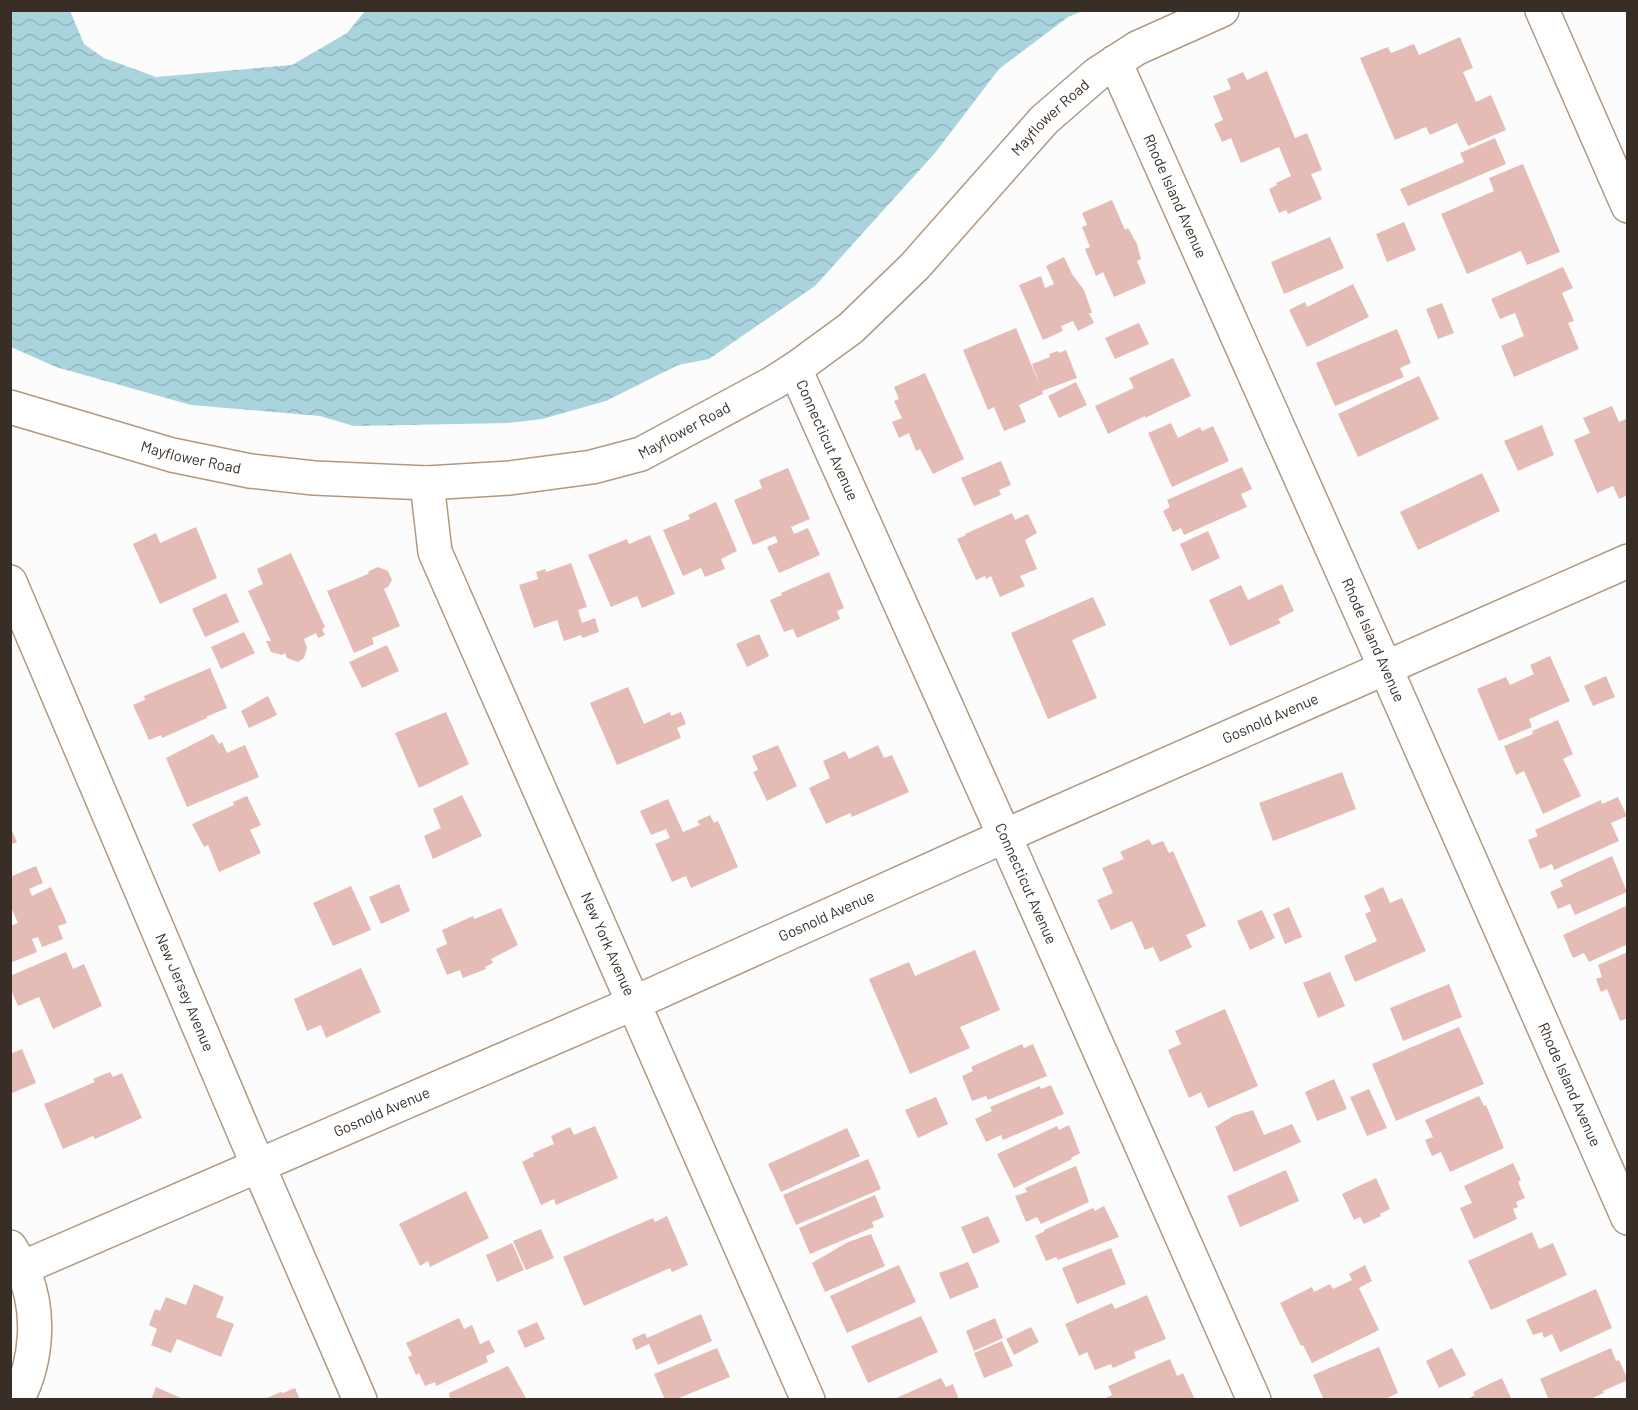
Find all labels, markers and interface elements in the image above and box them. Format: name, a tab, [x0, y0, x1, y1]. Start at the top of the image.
street label: Mayflower Road	[1007, 75, 1092, 159]
street label: Rhode Island Avenue	[1140, 131, 1211, 261]
street label: Connecticut Avenue	[793, 377, 863, 503]
street label: Mayflower Road	[635, 398, 733, 462]
street label: Mayflower Road	[139, 436, 243, 477]
street label: Rhode Island Avenue	[1338, 575, 1409, 704]
street label: Gosnold Avenue	[1219, 689, 1321, 747]
street label: Connecticut Avenue	[992, 820, 1061, 947]
street label: Gosnold Avenue	[775, 886, 877, 945]
street label: New York Avenue	[578, 889, 639, 998]
street label: New Jersey Avenue	[152, 930, 218, 1054]
street label: Rhode Island Avenue	[1535, 1019, 1605, 1149]
street label: Gosnold Avenue	[330, 1083, 432, 1140]

